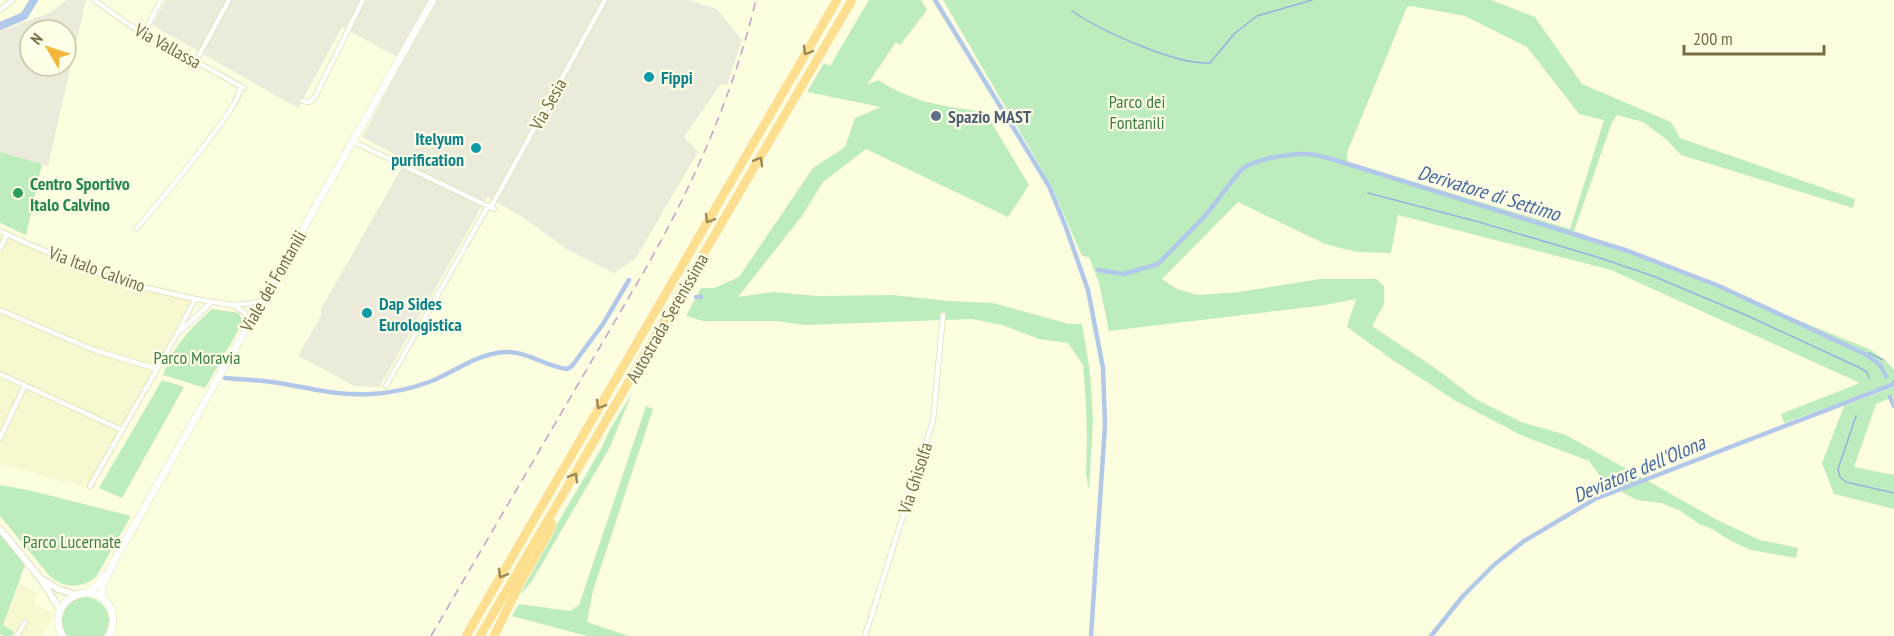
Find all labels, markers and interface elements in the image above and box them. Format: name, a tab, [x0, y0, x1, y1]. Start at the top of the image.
north arrow	[18, 18, 78, 78]
street label: Via Vallassa	[130, 18, 205, 74]
scale bar	[1684, 18, 1824, 56]
text: 200 m	[1693, 27, 1733, 50]
text: N	[26, 29, 47, 48]
one-way arrow	[803, 44, 815, 55]
place label: Fippi	[661, 66, 693, 89]
marker: Fippi	[642, 70, 656, 84]
street label: Via Sesia	[524, 74, 572, 135]
park label: Parco dei Fontanili	[1109, 90, 1165, 134]
place label: Spazio MAST	[948, 105, 1032, 128]
marker: Spazio MAST	[929, 109, 943, 123]
place label: Itelyum purification	[391, 127, 464, 171]
marker: Itelyum purification	[469, 141, 483, 155]
one-way arrow	[751, 157, 763, 167]
water label: Derivatore di Settimo	[1415, 159, 1565, 227]
place label: Centro Sportivo Italo Calvino	[30, 172, 130, 216]
marker: Centro Sportivo Italo Calvino	[11, 186, 25, 200]
one-way arrow	[705, 213, 716, 223]
street label: Viale dei Fontanili	[234, 226, 311, 337]
street label: Via Italo Calvino	[45, 241, 149, 297]
street label: Autostrada Serenissima	[621, 249, 713, 387]
place label: Dap Sides Eurologistica	[379, 292, 462, 336]
marker: Dap Sides Eurologistica	[360, 306, 374, 320]
park label: Parco Moravia	[154, 346, 240, 369]
one-way arrow	[596, 399, 608, 410]
water label: Deviatore dell'Olona	[1569, 429, 1710, 508]
street label: Via Ghisolfa	[892, 439, 937, 518]
one-way arrow	[566, 473, 578, 483]
park label: Parco Lucernate	[23, 530, 121, 553]
one-way arrow	[498, 568, 509, 578]

